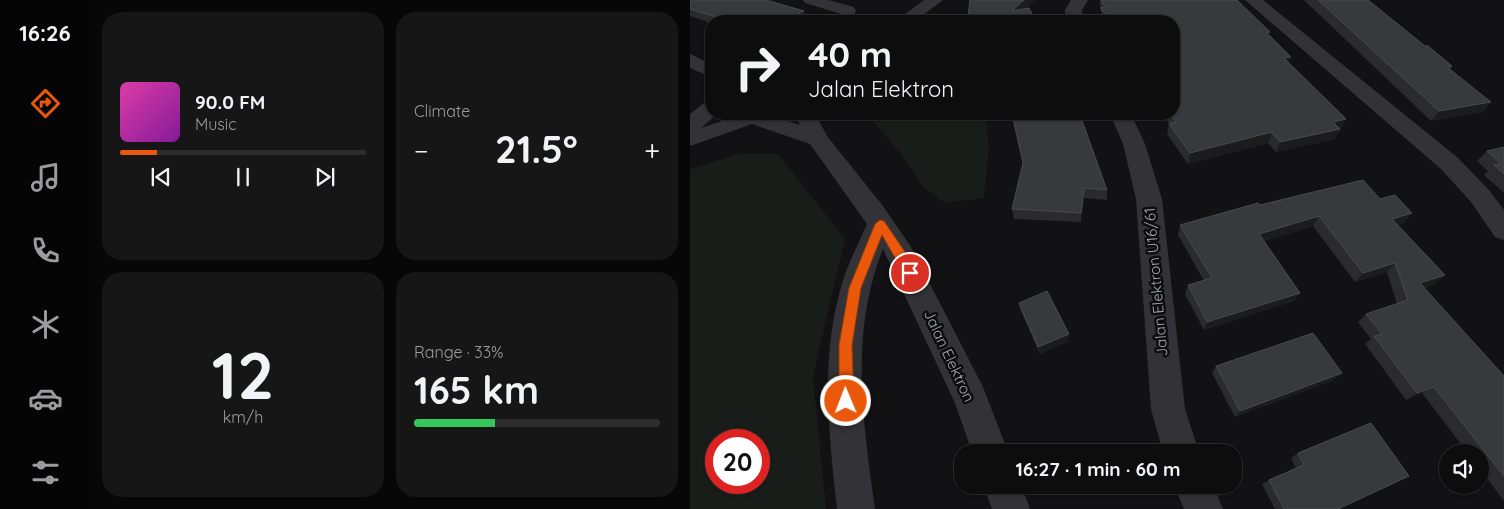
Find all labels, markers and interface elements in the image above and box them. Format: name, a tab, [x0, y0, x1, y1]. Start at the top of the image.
text: 16:26	[19, 19, 71, 47]
text: 40 m	[808, 32, 892, 76]
icon: right	[725, 35, 790, 100]
text: Jalan Elektron	[808, 75, 954, 103]
icon: directions	[28, 86, 63, 121]
text: 90.0 FM	[195, 90, 265, 114]
text: Climate	[414, 101, 470, 121]
text: Music	[195, 114, 237, 134]
text: 21.5°	[495, 125, 578, 173]
text: −	[414, 133, 429, 168]
text: +	[644, 133, 660, 168]
icon: music	[28, 160, 63, 195]
icon: previous	[147, 163, 175, 191]
icon: pause	[229, 163, 257, 191]
icon: next	[311, 163, 339, 191]
street label: Jalan Elektron U16/61	[1140, 207, 1171, 357]
icon: phone	[28, 233, 63, 268]
pin	[889, 252, 931, 294]
icon: arrive	[896, 259, 924, 287]
icon: climate	[28, 307, 63, 342]
street label: Jalan Elektron	[920, 307, 979, 405]
text: 12	[212, 334, 274, 415]
text: Range · 33%	[414, 342, 503, 362]
text: 165 km	[414, 366, 539, 414]
position arrow	[819, 374, 871, 426]
icon: car	[28, 381, 63, 416]
text: km/h	[223, 407, 263, 427]
speed limit sign: 20	[705, 429, 770, 494]
map controls	[1439, 444, 1489, 494]
button: sound	[1439, 444, 1489, 494]
icon: filters	[28, 455, 63, 490]
text: 16:27 · 1 min · 60 m	[1015, 457, 1181, 481]

